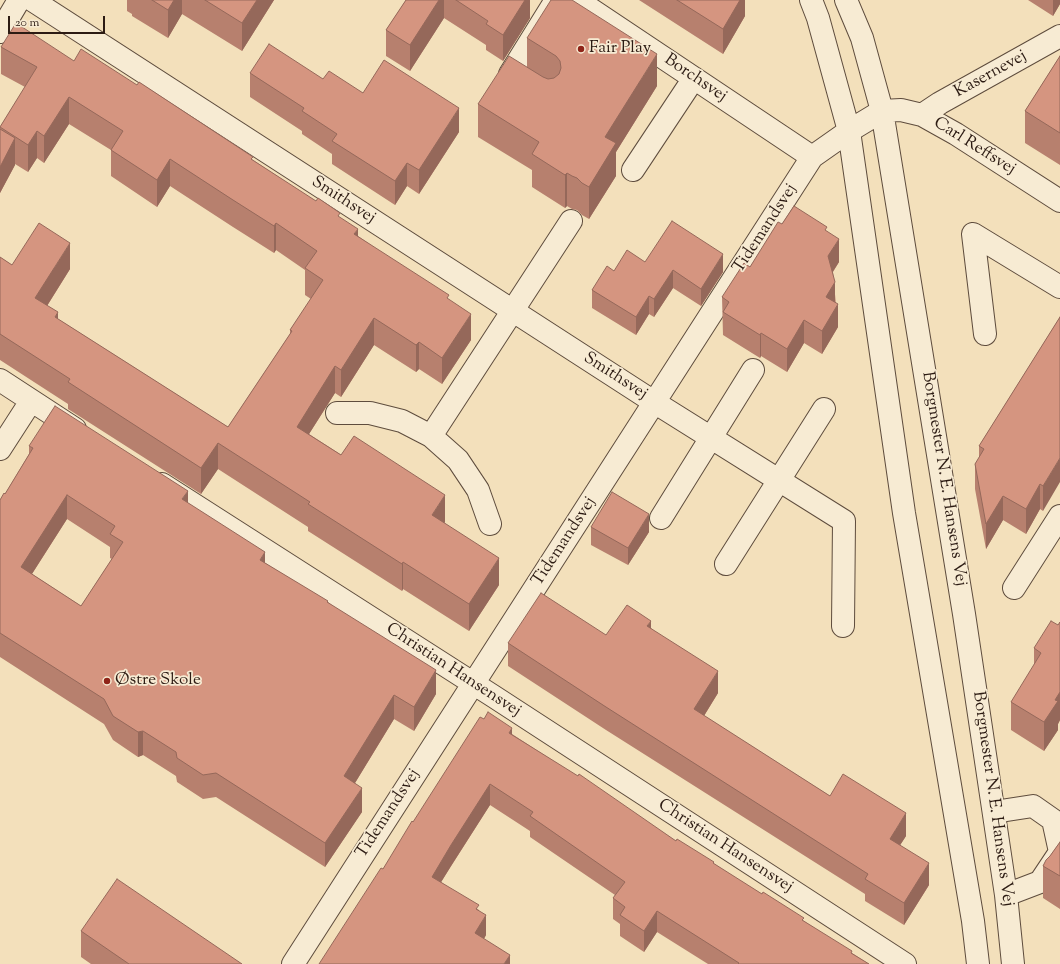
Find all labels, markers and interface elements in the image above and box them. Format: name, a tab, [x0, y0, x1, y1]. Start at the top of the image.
scale bar	[10, 8, 107, 34]
text: 20 m	[15, 14, 39, 32]
place label: Fair Play	[589, 39, 651, 59]
marker: Fair Play	[576, 44, 586, 54]
street label: Kasernevej	[951, 47, 1031, 103]
street label: Borchsvej	[660, 51, 730, 107]
street label: Carl Reffsvej	[929, 114, 1019, 180]
street label: Smithsvej	[307, 173, 379, 229]
street label: Tidemandsvej	[730, 181, 802, 277]
street label: Smithsvej	[579, 349, 651, 405]
street label: Borgmester N. E. Hansens Vej	[916, 370, 970, 588]
street label: Tidemandsvej	[529, 494, 601, 590]
street label: Christian Hansensvej	[382, 620, 524, 722]
place label: Østre Skole	[115, 671, 201, 691]
marker: Østre Skole	[102, 676, 112, 686]
street label: Borgmester N. E. Hansens Vej	[967, 690, 1017, 908]
street label: Tidemandsvej	[353, 766, 425, 862]
street label: Christian Hansensvej	[654, 796, 796, 898]

